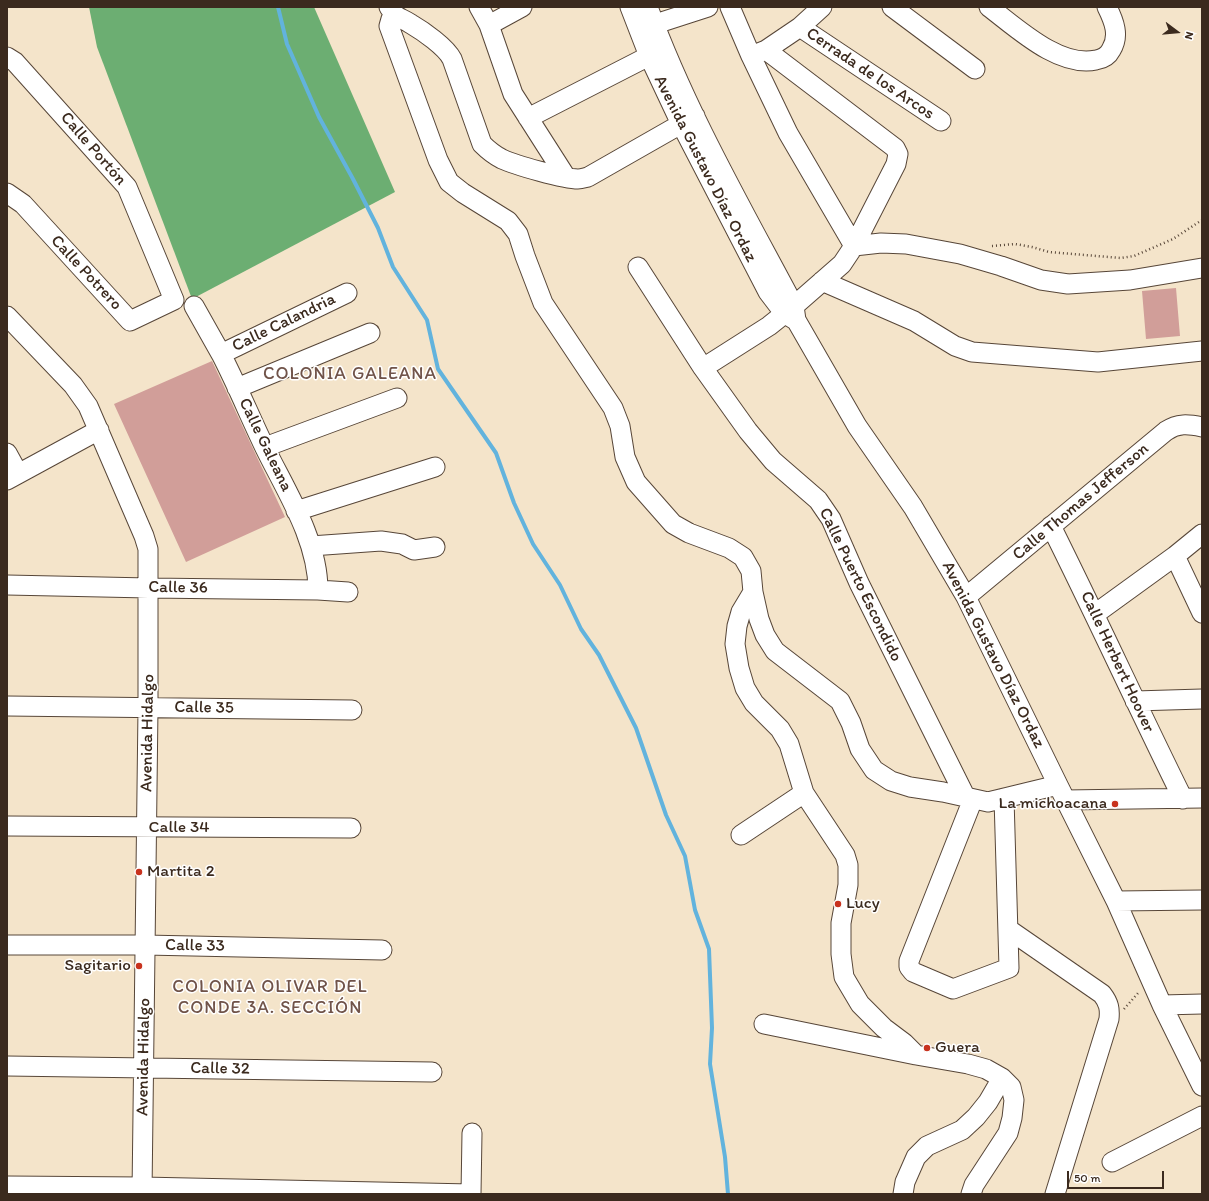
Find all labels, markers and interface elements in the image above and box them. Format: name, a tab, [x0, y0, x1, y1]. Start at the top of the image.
north arrow	[1157, 12, 1197, 52]
street label: Cerrada de los Arcos	[802, 24, 938, 124]
text: N	[1182, 30, 1196, 41]
street label: Avenida Gustavo Díaz Ordaz	[649, 72, 761, 266]
street label: Calle Portón	[56, 108, 130, 190]
street label: Calle Potrero	[46, 231, 126, 315]
street label: Calle Calandria	[229, 289, 339, 357]
district label: COLONIA GALEANA	[263, 363, 437, 385]
street label: Calle Galeana	[234, 395, 296, 495]
street label: Calle Thomas Jefferson	[1009, 439, 1153, 565]
street label: Calle Puerto Escondido	[814, 505, 906, 665]
street label: Avenida Gustavo Díaz Ordaz	[937, 558, 1049, 752]
street label: Calle 36	[148, 577, 208, 599]
street label: Calle Herbert Hoover	[1075, 588, 1159, 736]
street label: Avenida Hidalgo	[137, 674, 159, 792]
street label: Calle 35	[174, 697, 234, 719]
place label: La michoacana	[999, 794, 1107, 814]
marker: La michoacana	[1110, 799, 1120, 809]
street label: Calle 34	[149, 818, 209, 838]
place label: Martita 2	[147, 862, 215, 882]
marker: Martita 2	[134, 867, 144, 877]
place label: Lucy	[846, 894, 880, 914]
marker: Lucy	[833, 899, 843, 909]
street label: Calle 33	[165, 935, 225, 957]
place label: Sagitario	[65, 956, 131, 976]
marker: Sagitario	[134, 961, 144, 971]
district label: COLONIA OLIVAR DEL CONDE 3A. SECCIÓN	[173, 976, 367, 1018]
street label: Avenida Hidalgo	[133, 998, 155, 1116]
place label: Guera	[935, 1038, 980, 1058]
marker: Guera	[922, 1043, 932, 1053]
street label: Calle 32	[190, 1058, 250, 1080]
scale bar	[1069, 1163, 1166, 1189]
text: 50 m	[1074, 1171, 1100, 1185]

